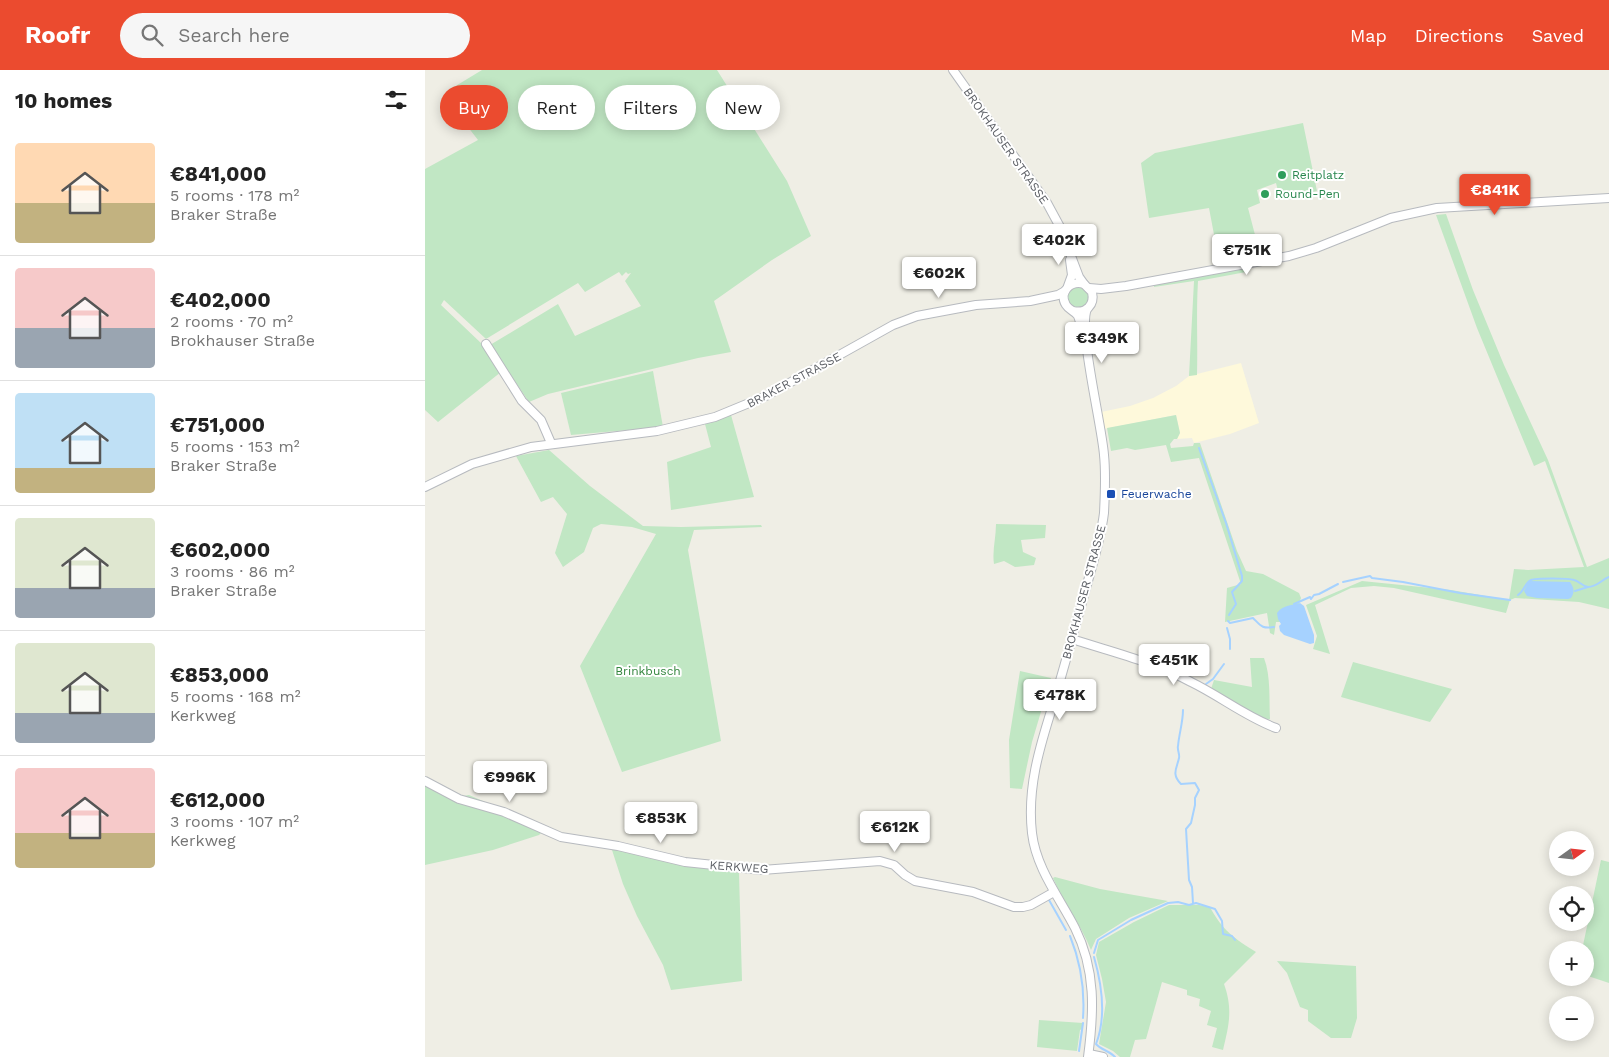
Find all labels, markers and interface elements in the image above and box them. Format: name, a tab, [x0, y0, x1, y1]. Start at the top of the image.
search box	[120, 13, 470, 58]
text: Roofr	[25, 21, 90, 49]
icon: search	[138, 21, 166, 49]
text: Search here	[178, 24, 290, 47]
text: Map	[1350, 25, 1387, 46]
text: Directions	[1415, 25, 1504, 46]
text: Saved	[1532, 25, 1584, 46]
chip: Buy	[440, 85, 508, 130]
chip: Rent	[518, 85, 595, 130]
chip: Filters	[605, 85, 696, 130]
chip: New	[706, 85, 780, 130]
street label: BROKHAUSER STRASSE	[961, 85, 1052, 207]
icon: filters	[382, 86, 410, 114]
text: 10 homes	[15, 88, 112, 113]
text: €841,000	[170, 161, 266, 186]
icon: home	[55, 163, 115, 223]
place label: Reitplatz	[1292, 168, 1344, 182]
marker: Reitplatz	[1276, 169, 1288, 181]
pin: €841K	[1460, 174, 1530, 216]
text: €841K	[1470, 180, 1520, 199]
text: 5 rooms · 178 m²	[170, 186, 299, 205]
place label: Round-Pen	[1275, 187, 1340, 201]
marker: Round-Pen	[1259, 188, 1271, 200]
text: Braker Straße	[170, 205, 277, 224]
pin: €402K	[1024, 224, 1094, 266]
text: €402K	[1033, 230, 1085, 249]
pin: €751K	[1212, 234, 1282, 276]
text: €751K	[1223, 240, 1271, 259]
pin: €602K	[904, 256, 974, 299]
text: €602K	[913, 263, 965, 282]
text: €402,000	[170, 287, 271, 312]
icon: home	[55, 288, 115, 348]
text: 2 rooms · 70 m²	[170, 312, 293, 331]
pin: €349K	[1067, 322, 1137, 364]
text: €349K	[1076, 328, 1128, 347]
text: Brokhauser Straße	[170, 331, 315, 350]
street label: BRAKER STRASSE	[744, 349, 844, 411]
text: €751,000	[170, 412, 265, 437]
icon: home	[55, 413, 115, 473]
text: 5 rooms · 153 m²	[170, 437, 300, 456]
text: Braker Straße	[170, 456, 277, 475]
place label: Feuerwache	[1121, 487, 1192, 501]
marker: Feuerwache	[1105, 488, 1117, 500]
street label: BROKHAUSER STRASSE	[1059, 523, 1109, 661]
text: €602,000	[170, 537, 270, 562]
icon: home	[55, 538, 115, 598]
text: 3 rooms · 86 m²	[170, 562, 295, 581]
text: Braker Straße	[170, 581, 277, 600]
pin: €451K	[1139, 644, 1209, 686]
text: €451K	[1150, 650, 1198, 669]
text: €853,000	[170, 662, 269, 687]
icon: home	[55, 663, 115, 723]
park label: Brinkbusch	[615, 664, 681, 678]
pin: €478K	[1025, 678, 1095, 721]
text: €478K	[1034, 685, 1086, 704]
text: 5 rooms · 168 m²	[170, 687, 301, 706]
text: Kerkweg	[170, 706, 236, 725]
pin: €996K	[475, 760, 545, 803]
text: €996K	[484, 767, 536, 786]
text: €612,000	[170, 787, 265, 812]
icon: home	[55, 788, 115, 848]
pin: €853K	[626, 802, 696, 844]
text: €853K	[635, 808, 687, 827]
pin: €612K	[860, 810, 930, 853]
text: 3 rooms · 107 m²	[170, 812, 299, 831]
text: €612K	[871, 817, 919, 836]
text: Kerkweg	[170, 831, 236, 850]
north arrow	[1549, 831, 1594, 876]
map controls	[1549, 831, 1594, 1041]
street label: KERKWEG	[709, 858, 769, 876]
button: locate	[1549, 886, 1594, 931]
button: +	[1549, 941, 1594, 986]
button: −	[1549, 996, 1594, 1041]

